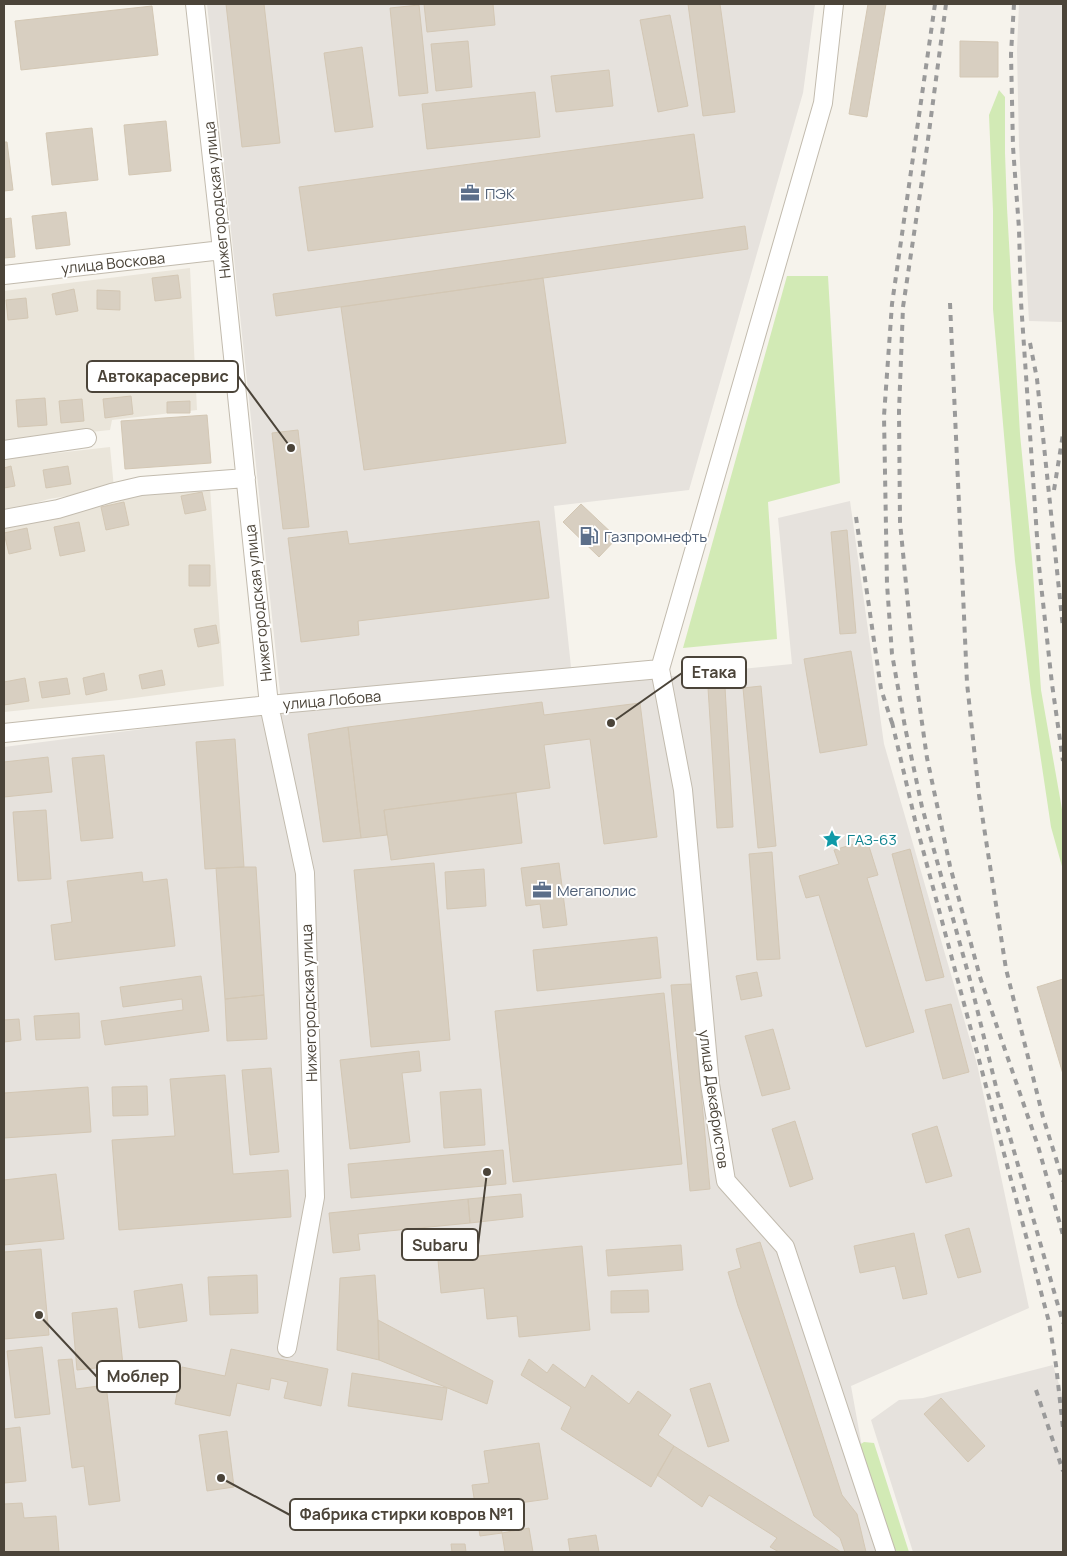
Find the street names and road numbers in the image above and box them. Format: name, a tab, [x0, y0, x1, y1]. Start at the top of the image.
street label: Нижегородская улица	[198, 120, 236, 280]
street label: улица Воскова	[60, 247, 166, 279]
street label: Нижегородская улица	[239, 523, 277, 683]
street label: улица Лобова	[282, 685, 382, 715]
street label: Нижегородская улица	[296, 924, 322, 1082]
street label: улица Декабристов	[694, 1028, 734, 1170]

